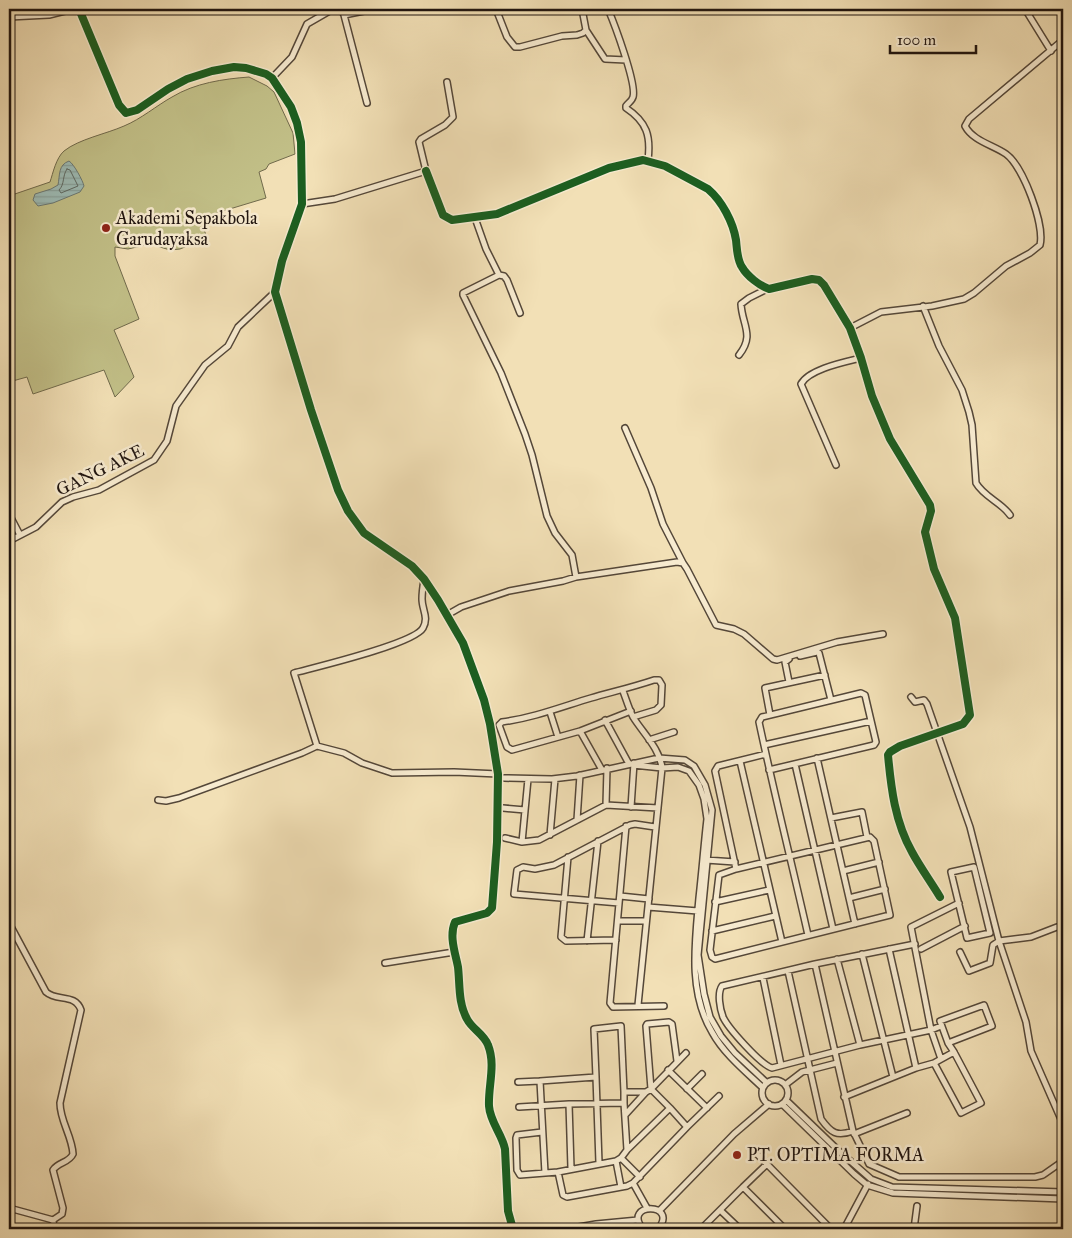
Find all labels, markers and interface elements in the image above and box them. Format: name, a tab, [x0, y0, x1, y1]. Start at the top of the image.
scale bar	[890, 22, 976, 54]
text: 100 m	[897, 31, 937, 49]
place label: Akademi Sepakbola Garudayaksa	[115, 207, 258, 250]
marker: Akademi Sepakbola Garudayaksa	[100, 222, 112, 234]
street label: GANG AKE	[52, 439, 148, 501]
place label: PT. OPTIMA FORMA	[747, 1144, 924, 1166]
marker: PT. OPTIMA FORMA	[731, 1149, 743, 1161]

